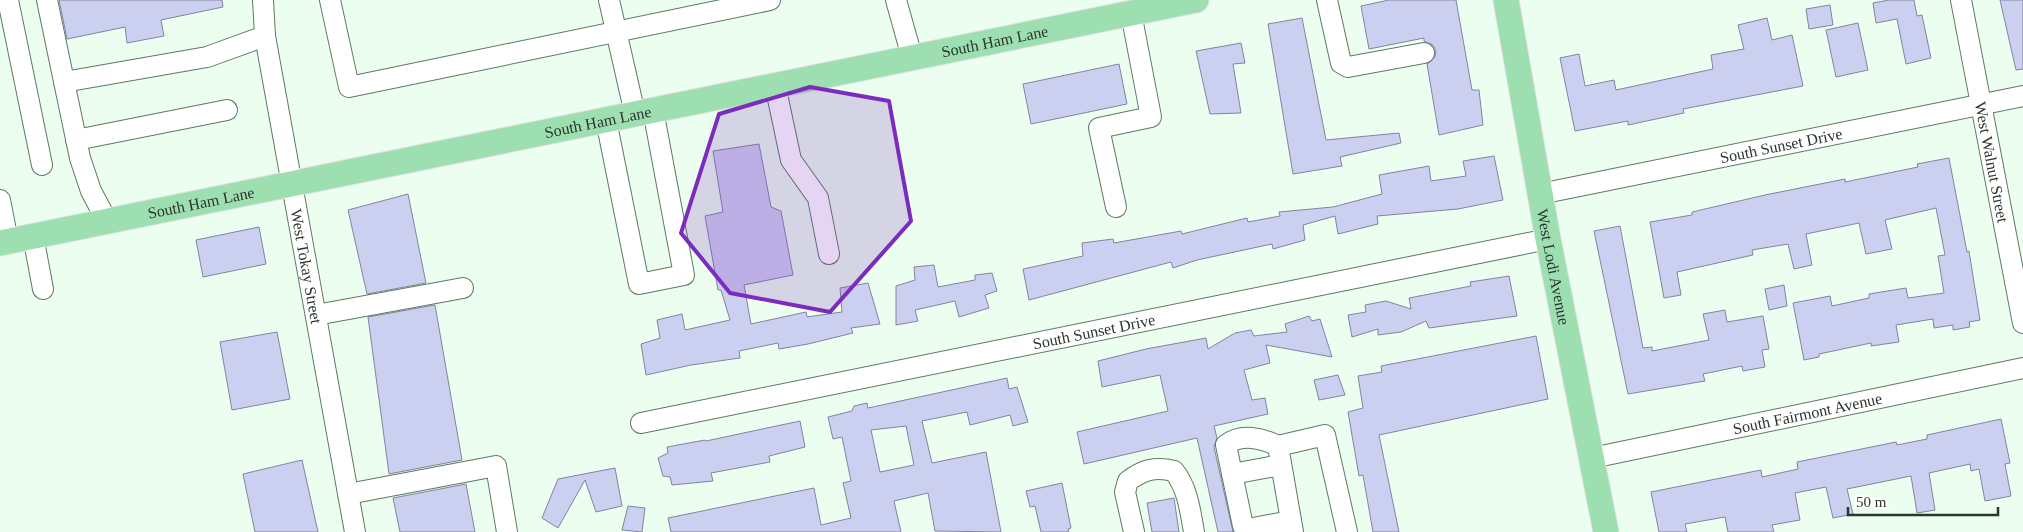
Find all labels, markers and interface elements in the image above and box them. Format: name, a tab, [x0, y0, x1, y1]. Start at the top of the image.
street label: South Ham Lane	[940, 22, 1050, 61]
street label: West Walnut Street	[1972, 100, 2012, 224]
street label: South Ham Lane	[543, 103, 653, 141]
street label: South Sunset Drive	[1718, 125, 1844, 166]
street label: South Ham Lane	[146, 184, 256, 222]
street label: West Tokay Street	[288, 207, 325, 326]
street label: West Lodi Avenue	[1534, 208, 1573, 326]
street label: South Sunset Drive	[1031, 311, 1157, 352]
street label: South Fairmont Avenue	[1731, 390, 1883, 437]
scale bar	[1848, 484, 1998, 516]
text: 50 m	[1856, 494, 1887, 510]

